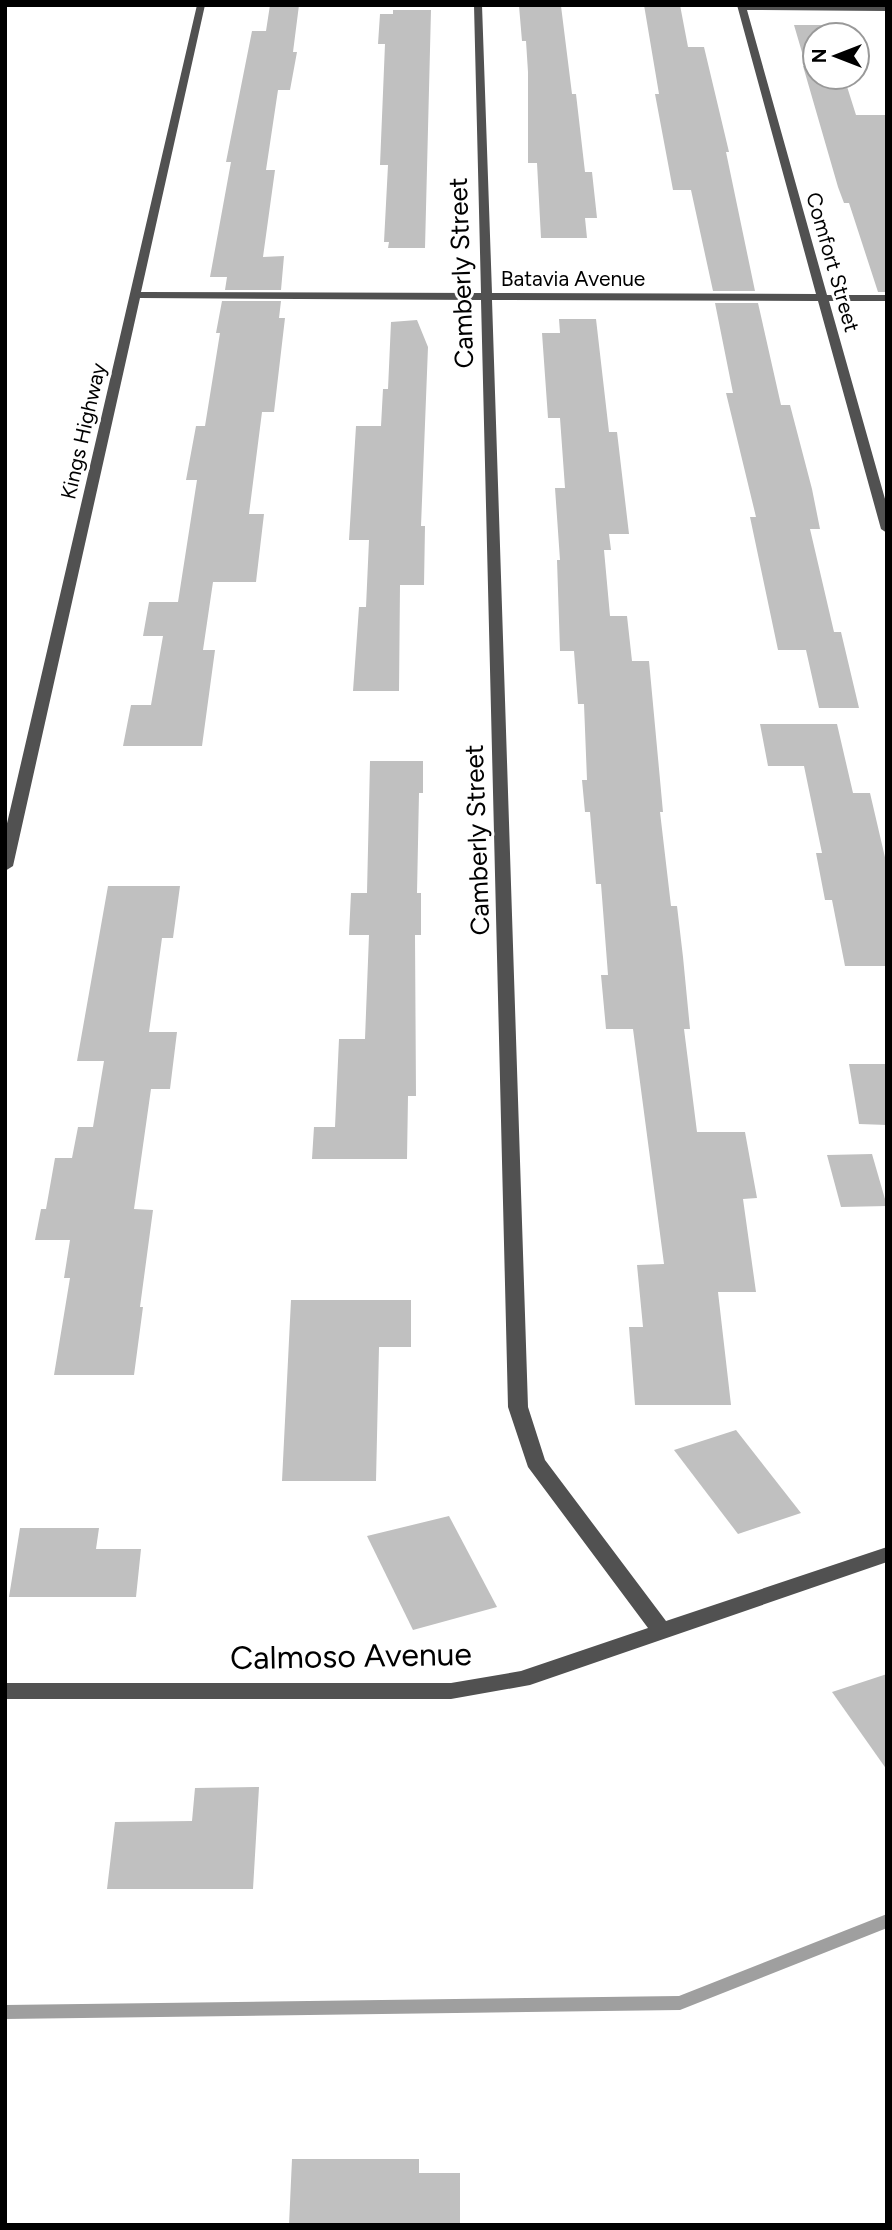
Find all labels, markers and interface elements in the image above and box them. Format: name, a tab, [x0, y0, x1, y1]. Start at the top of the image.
north arrow	[801, 21, 871, 91]
text: N	[808, 49, 831, 63]
street label: Camberly Street	[442, 177, 480, 369]
street label: Comfort Street	[801, 189, 865, 335]
street label: Batavia Avenue	[501, 266, 645, 291]
street label: Kings Highway	[55, 360, 111, 502]
street label: Camberly Street	[458, 744, 496, 936]
street label: Calmoso Avenue	[230, 1635, 472, 1677]

